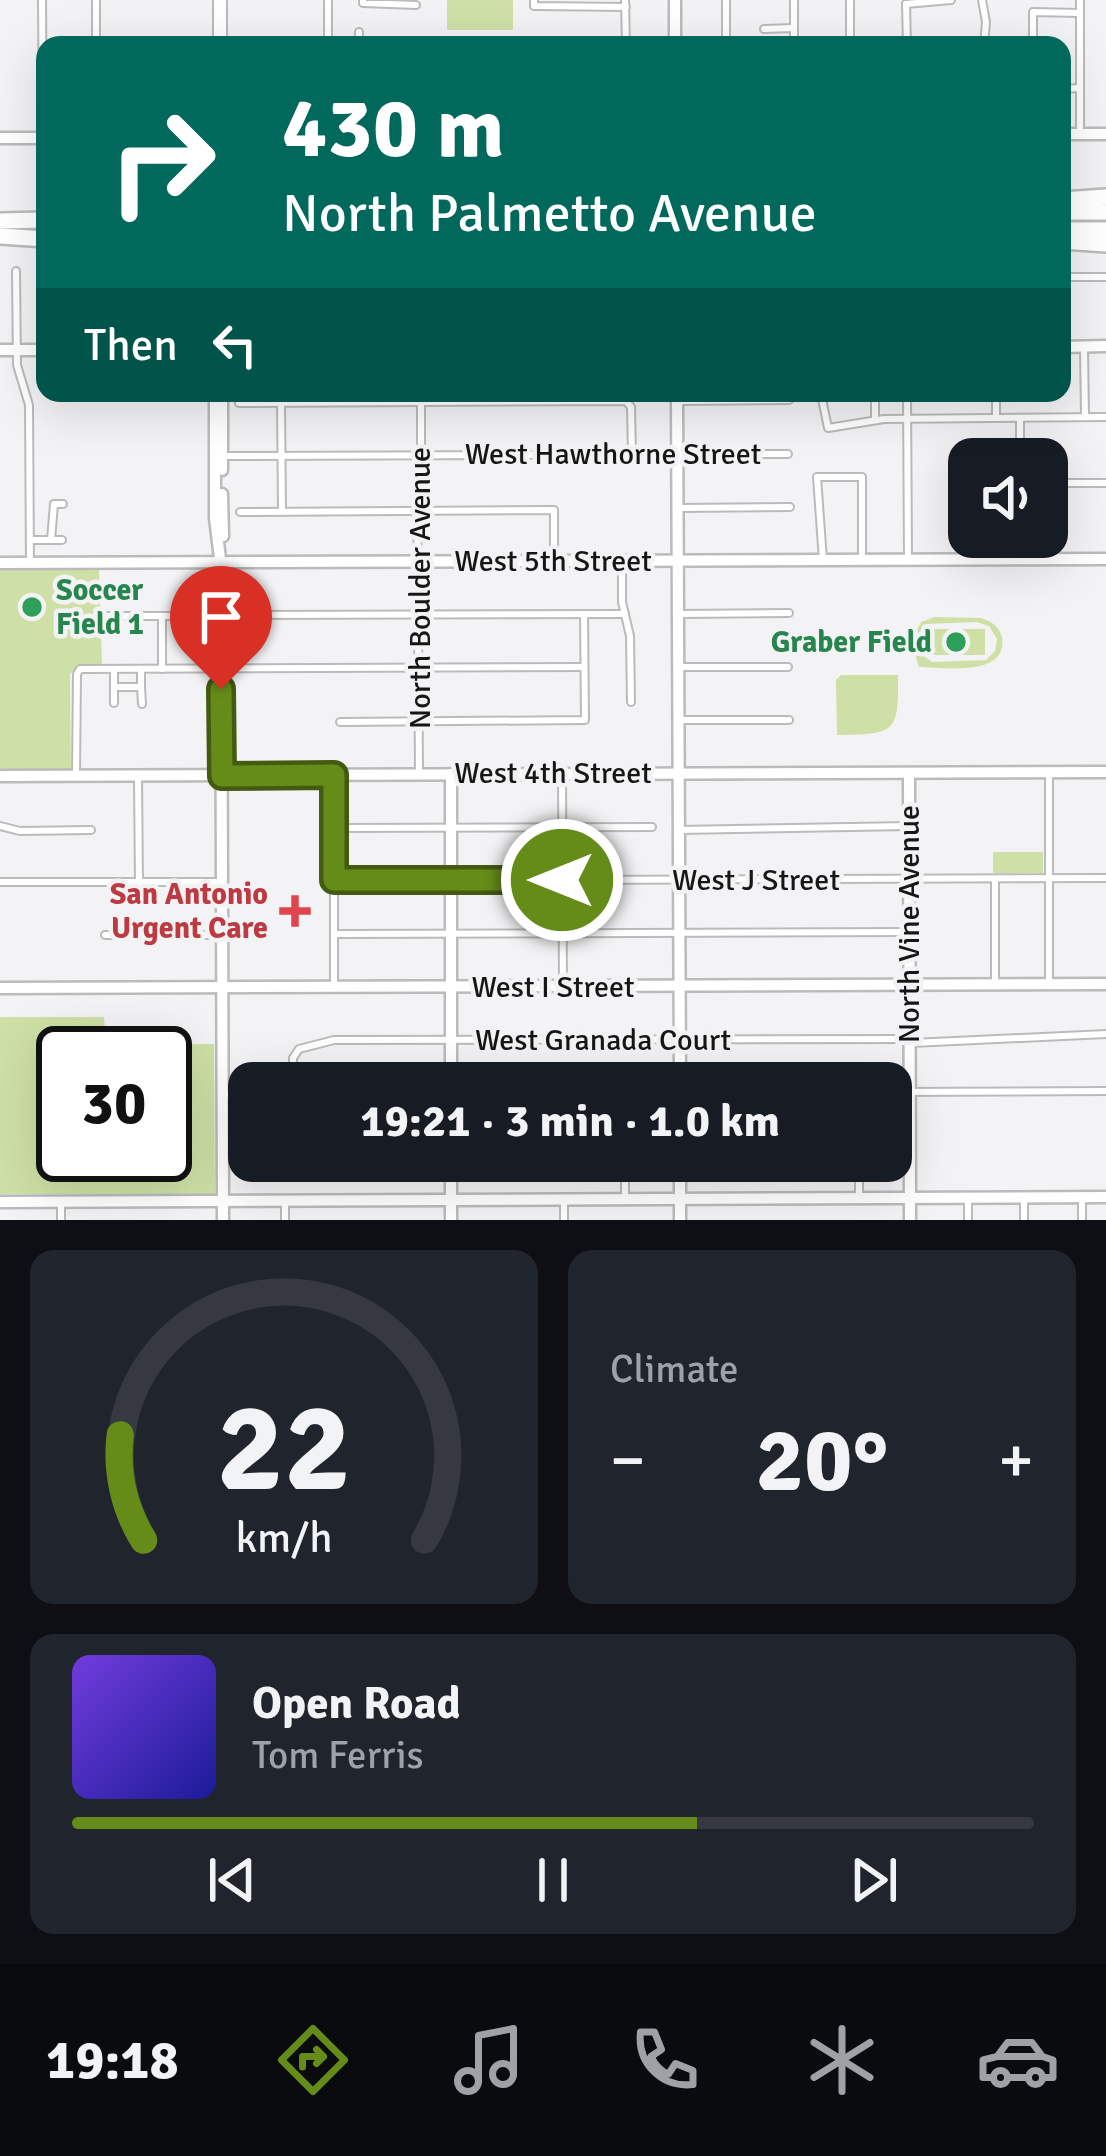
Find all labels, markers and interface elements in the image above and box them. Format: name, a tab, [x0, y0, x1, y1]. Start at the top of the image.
text: 430 m	[282, 77, 504, 181]
icon: right	[84, 84, 240, 240]
text: North Palmetto Avenue	[282, 180, 817, 247]
icon: left	[202, 312, 268, 378]
text: Then	[84, 318, 178, 373]
street label: West Hawthorne Street	[465, 436, 761, 473]
map controls	[948, 438, 1068, 558]
button: sound	[948, 438, 1068, 558]
street label: North Boulder Avenue	[402, 447, 439, 729]
street label: West 5th Street	[454, 543, 652, 580]
pin	[170, 566, 272, 689]
place label: Soccer Field 1	[56, 572, 144, 643]
icon: arrive	[188, 584, 254, 650]
marker: Soccer Field 1	[19, 594, 45, 620]
place label: Graber Field	[771, 624, 932, 661]
marker: Graber Field	[943, 629, 969, 655]
street label: West 4th Street	[454, 755, 652, 792]
street label: North Vine Avenue	[891, 805, 928, 1043]
position arrow	[499, 817, 625, 943]
street label: West J Street	[672, 862, 840, 899]
place label: San Antonio Urgent Care	[110, 876, 268, 947]
marker: San Antonio Urgent Care	[279, 895, 311, 927]
street label: West I Street	[471, 969, 635, 1006]
street label: West Granada Court	[475, 1022, 731, 1059]
speed limit sign: 30	[36, 1026, 192, 1182]
text: 19:21 · 3 min · 1.0 km	[360, 1094, 780, 1149]
text: Climate	[610, 1345, 739, 1393]
text: 22	[217, 1372, 351, 1525]
text: 20°	[755, 1405, 889, 1516]
text: −	[610, 1420, 646, 1501]
text: +	[998, 1420, 1034, 1501]
text: km/h	[235, 1512, 333, 1565]
text: Open Road	[252, 1676, 461, 1731]
text: Tom Ferris	[252, 1731, 424, 1779]
icon: previous	[199, 1847, 265, 1913]
icon: pause	[520, 1847, 586, 1913]
icon: next	[841, 1847, 907, 1913]
icon: directions	[271, 2018, 355, 2102]
icon: music	[447, 2018, 531, 2102]
icon: phone	[623, 2018, 707, 2102]
icon: climate	[800, 2018, 884, 2102]
icon: car	[976, 2018, 1060, 2102]
text: 19:18	[46, 2027, 179, 2094]

